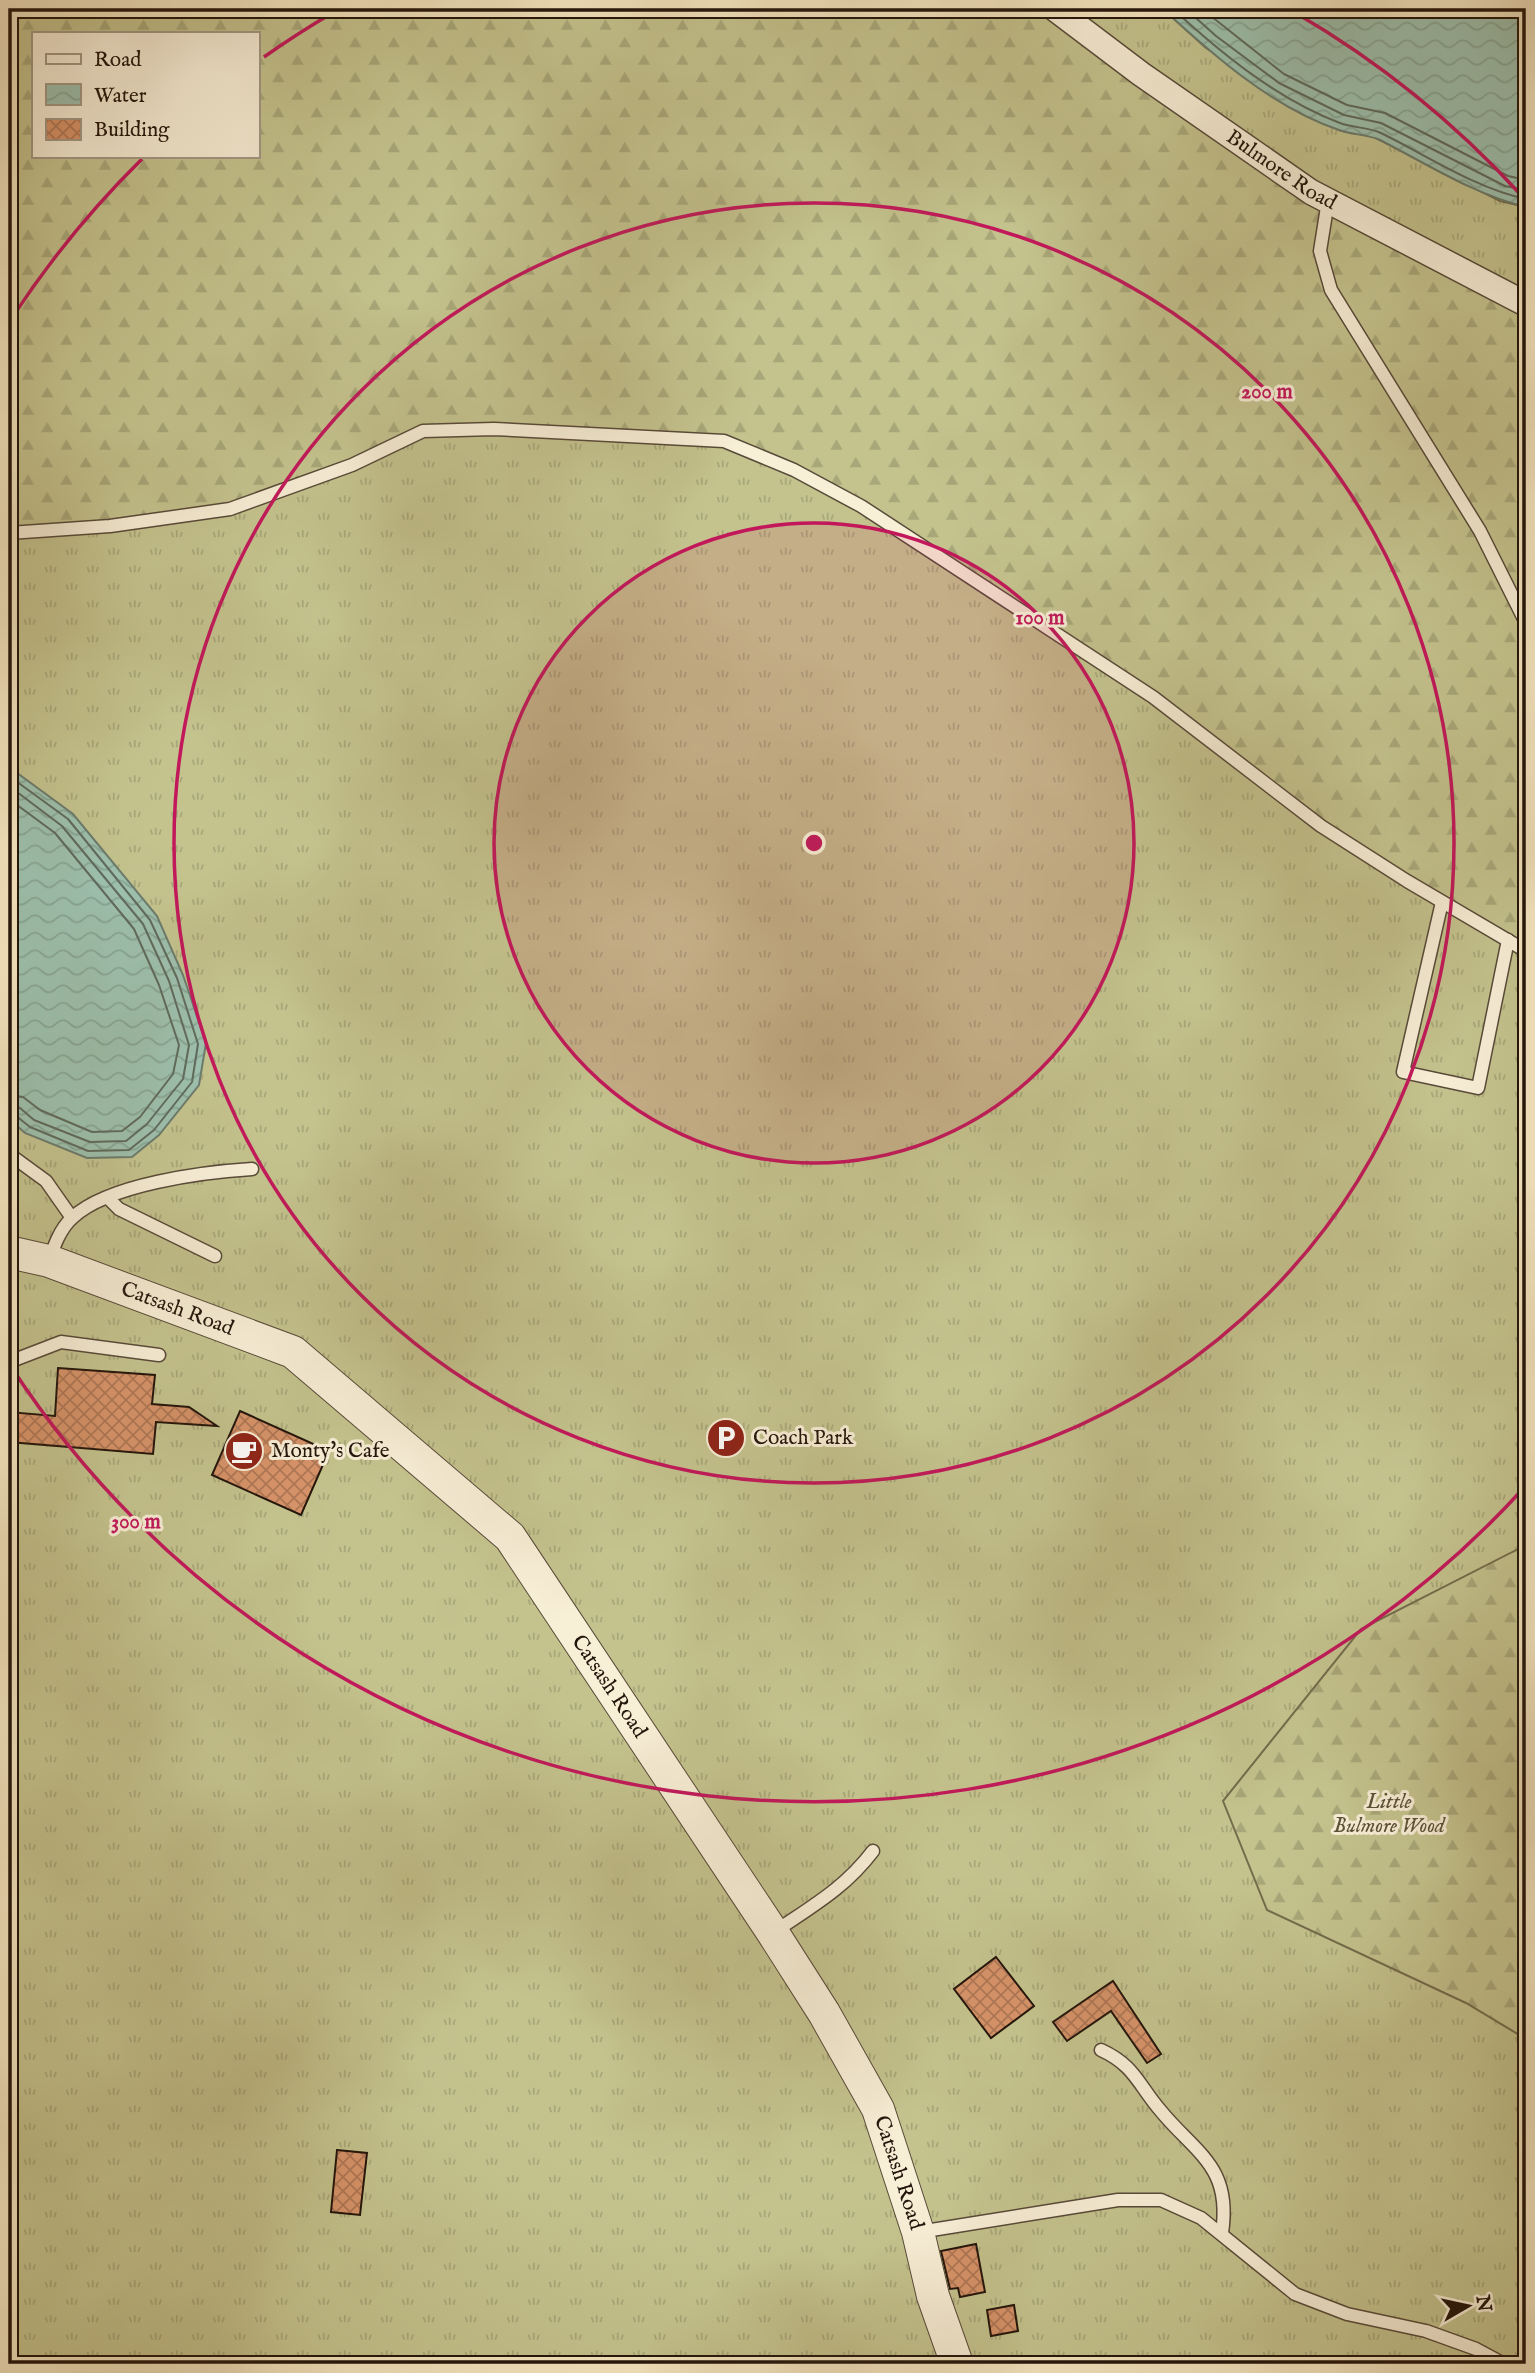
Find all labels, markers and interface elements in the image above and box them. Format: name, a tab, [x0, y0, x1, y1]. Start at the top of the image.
legend	[32, 32, 259, 158]
text: Road	[94, 47, 142, 74]
text: Water	[94, 83, 147, 110]
text: Building	[94, 117, 170, 144]
street label: Bulmore Road	[1221, 124, 1342, 217]
text: 200 m	[1241, 379, 1293, 406]
text: 100 m	[1015, 605, 1065, 632]
centre of rings	[802, 831, 826, 855]
street label: Catsash Road	[117, 1276, 238, 1342]
parking icon: Coach Park	[705, 1417, 747, 1459]
place label: Coach Park	[753, 1425, 854, 1452]
cafe icon: Monty's Cafe	[223, 1430, 265, 1472]
place label: Monty's Cafe	[271, 1438, 390, 1465]
text: 300 m	[111, 1509, 161, 1536]
street label: Catsash Road	[565, 1630, 654, 1744]
park label: Little Bulmore Wood	[1333, 1789, 1447, 1840]
street label: Catsash Road	[868, 2112, 930, 2234]
north arrow	[1434, 2272, 1504, 2342]
text: N	[1470, 2293, 1496, 2314]

